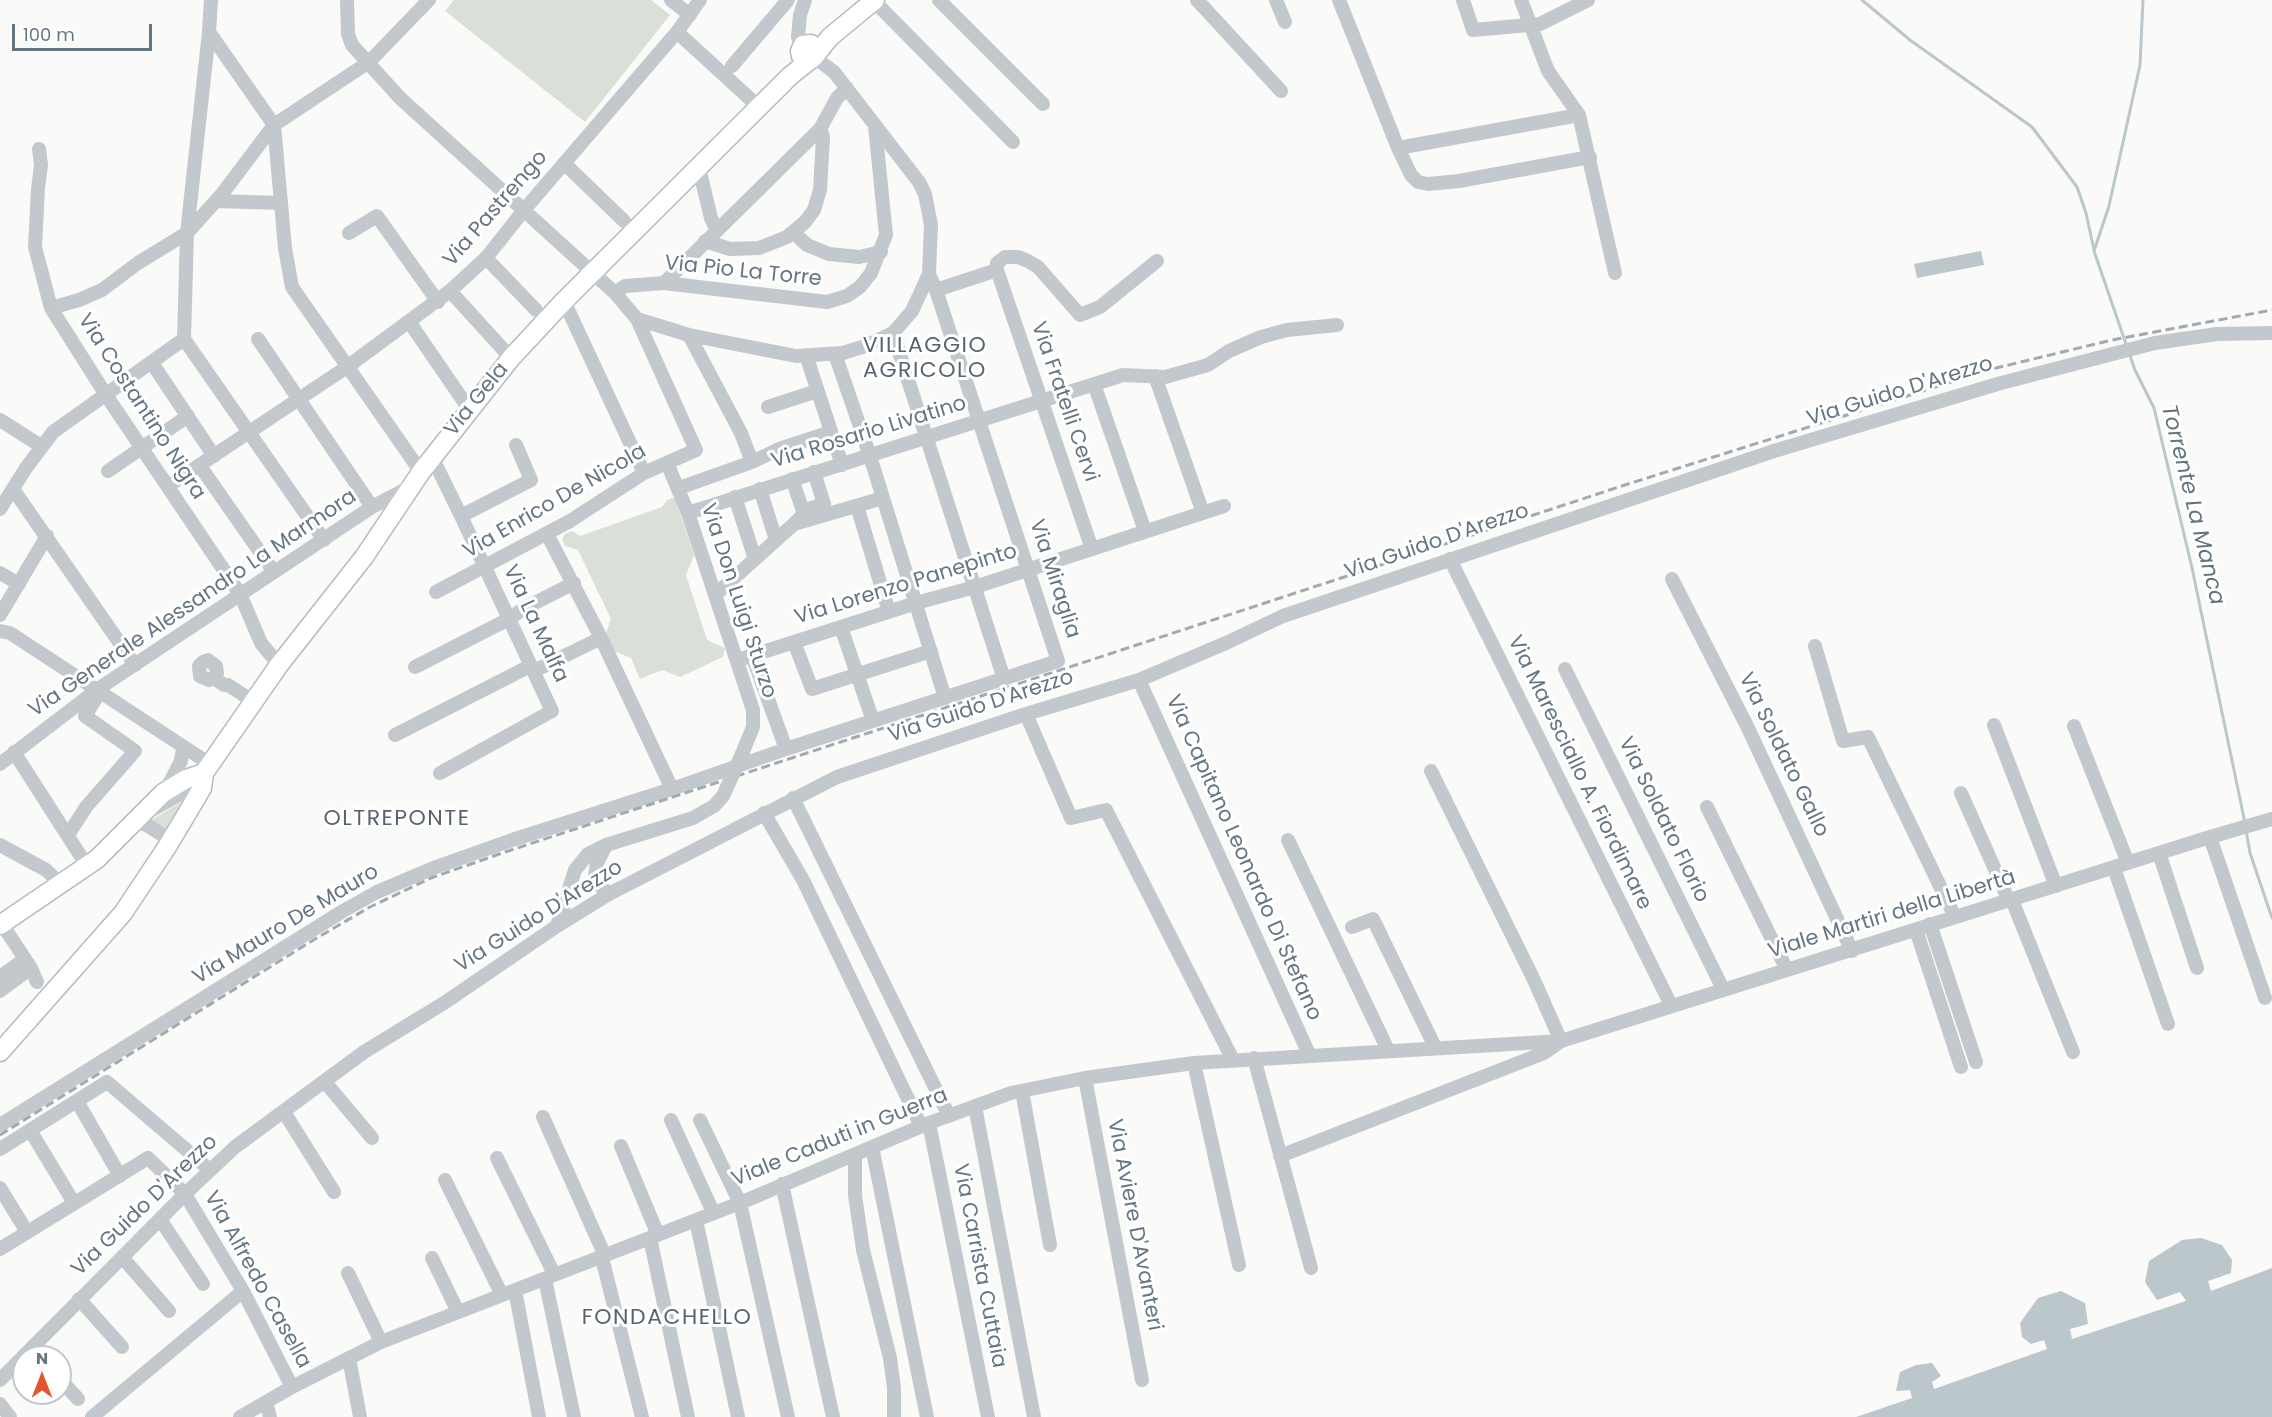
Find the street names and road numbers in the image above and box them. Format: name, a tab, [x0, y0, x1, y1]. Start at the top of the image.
street label: Via Pastrengo	[439, 146, 553, 272]
street label: Via Pio La Torre	[663, 251, 823, 293]
street label: Via Costantino Nigra	[71, 309, 211, 505]
street label: Via Fratelli Cervi	[1025, 319, 1103, 485]
street label: Via Guido D'Arezzo	[1804, 352, 1996, 432]
street label: Via Gela	[440, 358, 514, 442]
street label: Via Rosario Livatino	[768, 391, 970, 475]
street label: Via Enrico De Nicola	[459, 439, 651, 565]
street label: Via Generale Alessandro La Marmora	[24, 485, 362, 723]
street label: Via Guido D'Arezzo	[1342, 499, 1532, 585]
street label: Via Don Luigi Sturzo	[695, 500, 781, 702]
street label: Via Miraglia	[1023, 517, 1085, 641]
street label: Via Lorenzo Panepinto	[792, 539, 1020, 631]
street label: Via La Malfa	[497, 561, 573, 687]
street label: Via Maresciallo A. Fiordimare	[1501, 632, 1657, 914]
street label: Via Guido D'Arezzo	[885, 665, 1077, 749]
street label: Via Soldato Gallo	[1732, 669, 1834, 841]
street label: Via Capitano Leonardo Di Stefano	[1159, 691, 1327, 1025]
street label: Via Soldato Florio	[1612, 733, 1714, 907]
street label: Via Guido D'Arezzo	[450, 855, 628, 979]
street label: Via Mauro De Mauro	[189, 860, 383, 990]
street label: Viale Martiri della Libertà	[1765, 865, 2019, 965]
street label: Viale Caduti in Guerra	[728, 1083, 952, 1193]
street label: Via Aviere D'Avanteri	[1101, 1117, 1167, 1333]
street label: Via Guido D'Arezzo	[67, 1130, 223, 1282]
street label: Via Carrista Cuttaia	[947, 1162, 1011, 1370]
street label: Via Alfredo Casella	[198, 1187, 316, 1373]

